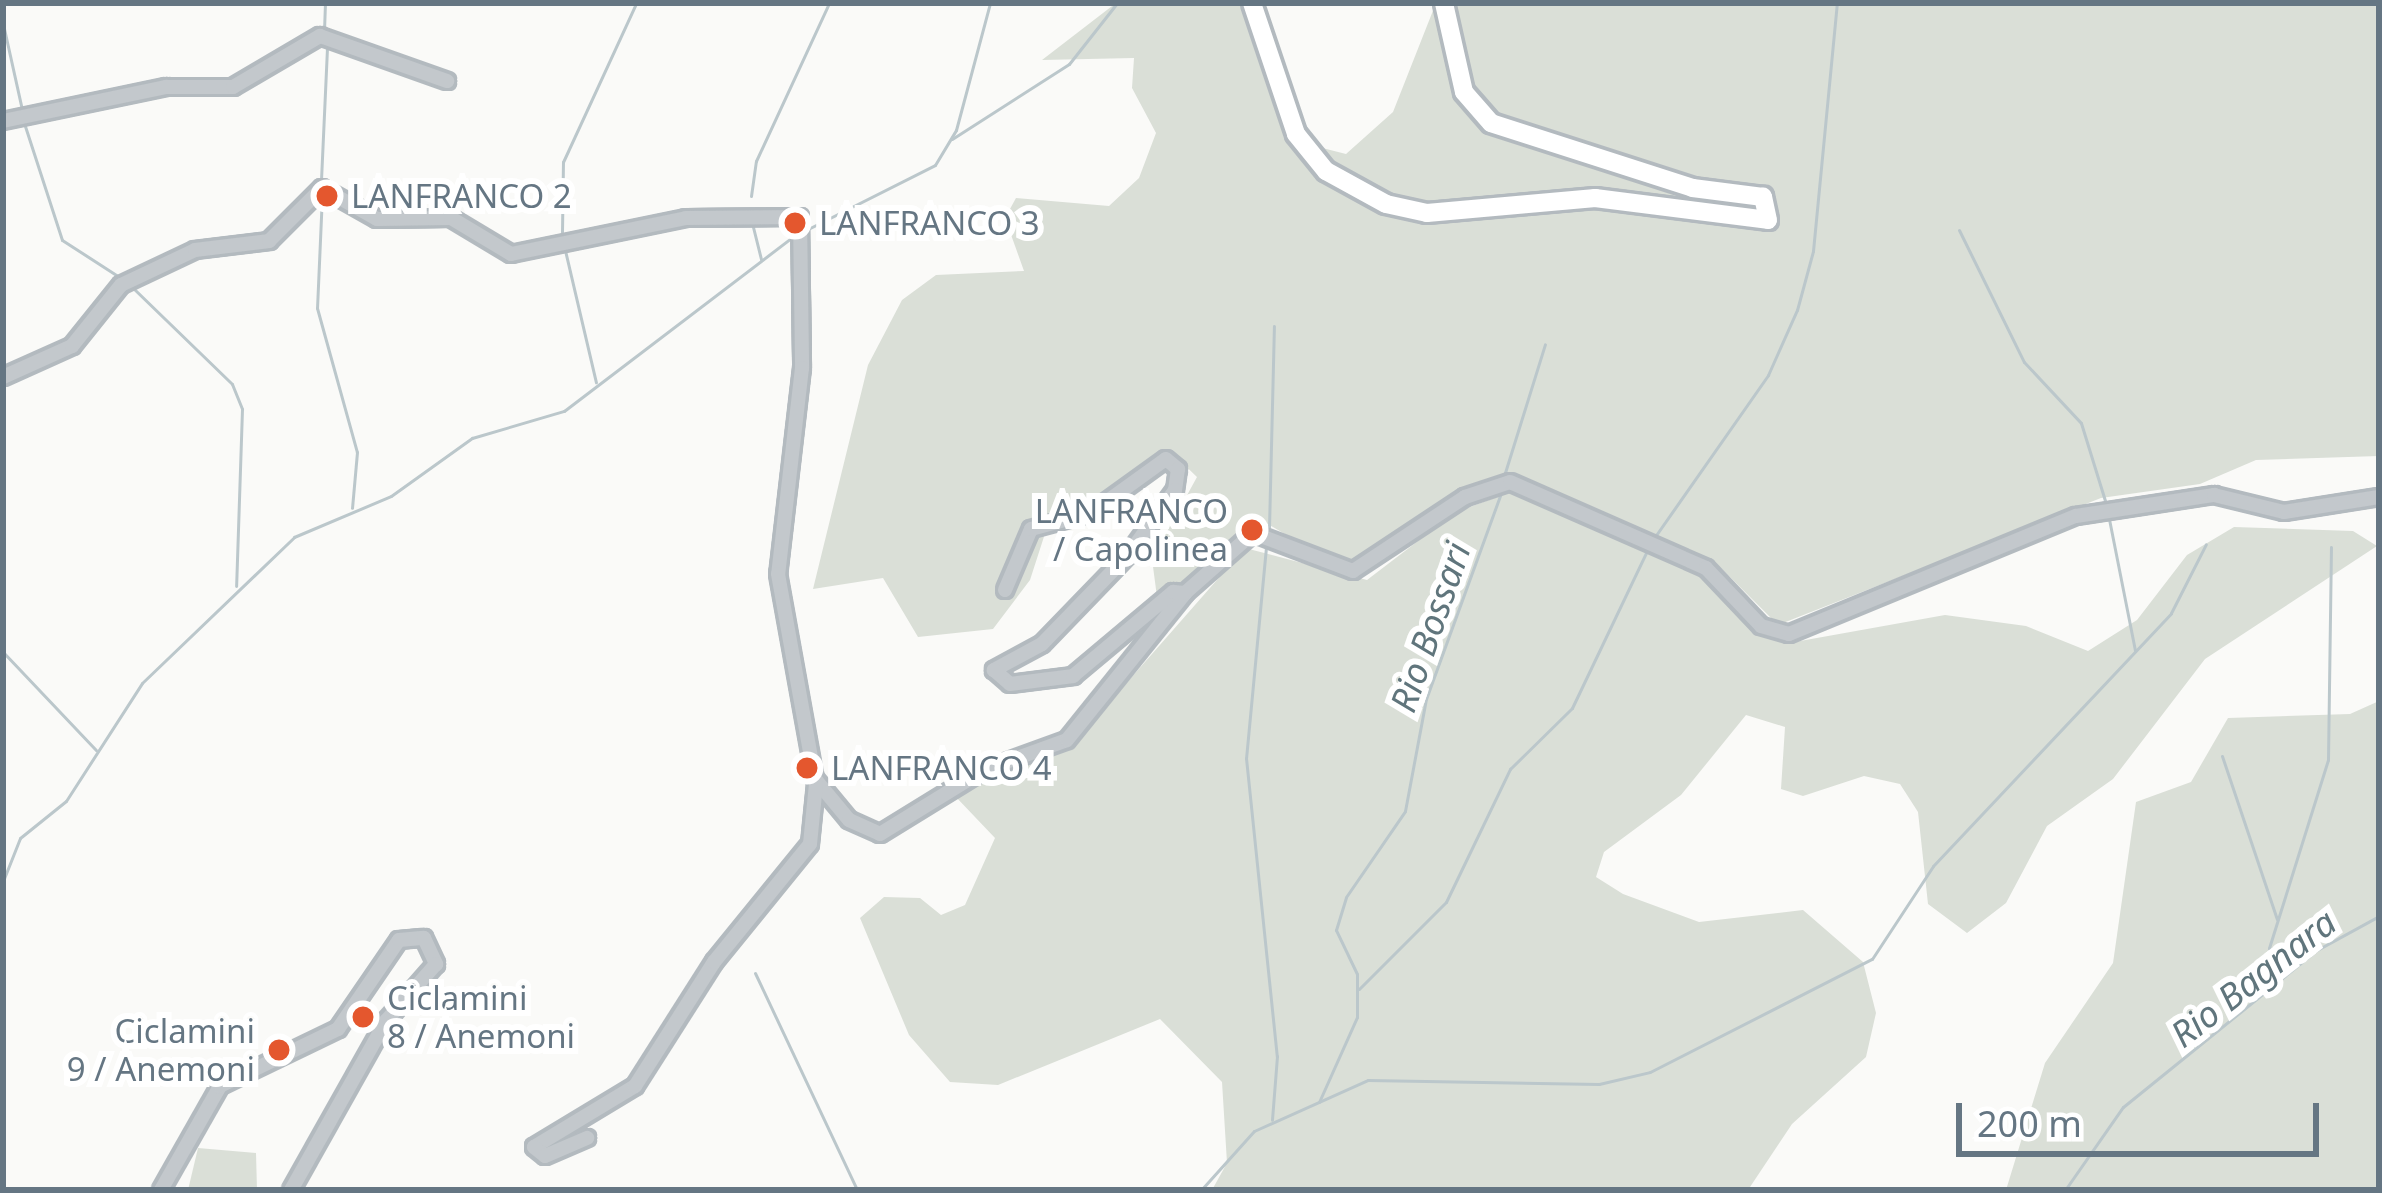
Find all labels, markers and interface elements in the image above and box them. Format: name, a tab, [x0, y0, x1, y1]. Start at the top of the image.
place label: LANFRANCO 2	[351, 176, 572, 216]
marker: LANFRANCO 2	[314, 183, 340, 209]
place label: LANFRANCO 3	[819, 203, 1040, 243]
marker: LANFRANCO 3	[782, 210, 808, 236]
place label: LANFRANCO / Capolinea	[1035, 491, 1228, 569]
marker: LANFRANCO / Capolinea	[1239, 517, 1265, 543]
water label: Rio Bossari	[1381, 536, 1479, 718]
place label: LANFRANCO 4	[831, 748, 1052, 788]
marker: LANFRANCO 4	[794, 755, 820, 781]
water label: Rio Bagnara	[2162, 900, 2344, 1056]
place label: Ciclamini 8 / Anemoni	[387, 978, 575, 1056]
marker: Ciclamini 8 / Anemoni	[350, 1004, 376, 1030]
place label: Ciclamini 9 / Anemoni	[67, 1011, 255, 1089]
marker: Ciclamini 9 / Anemoni	[266, 1037, 292, 1063]
scale bar	[1962, 1079, 2325, 1153]
text: 200 m	[1977, 1099, 2082, 1148]

